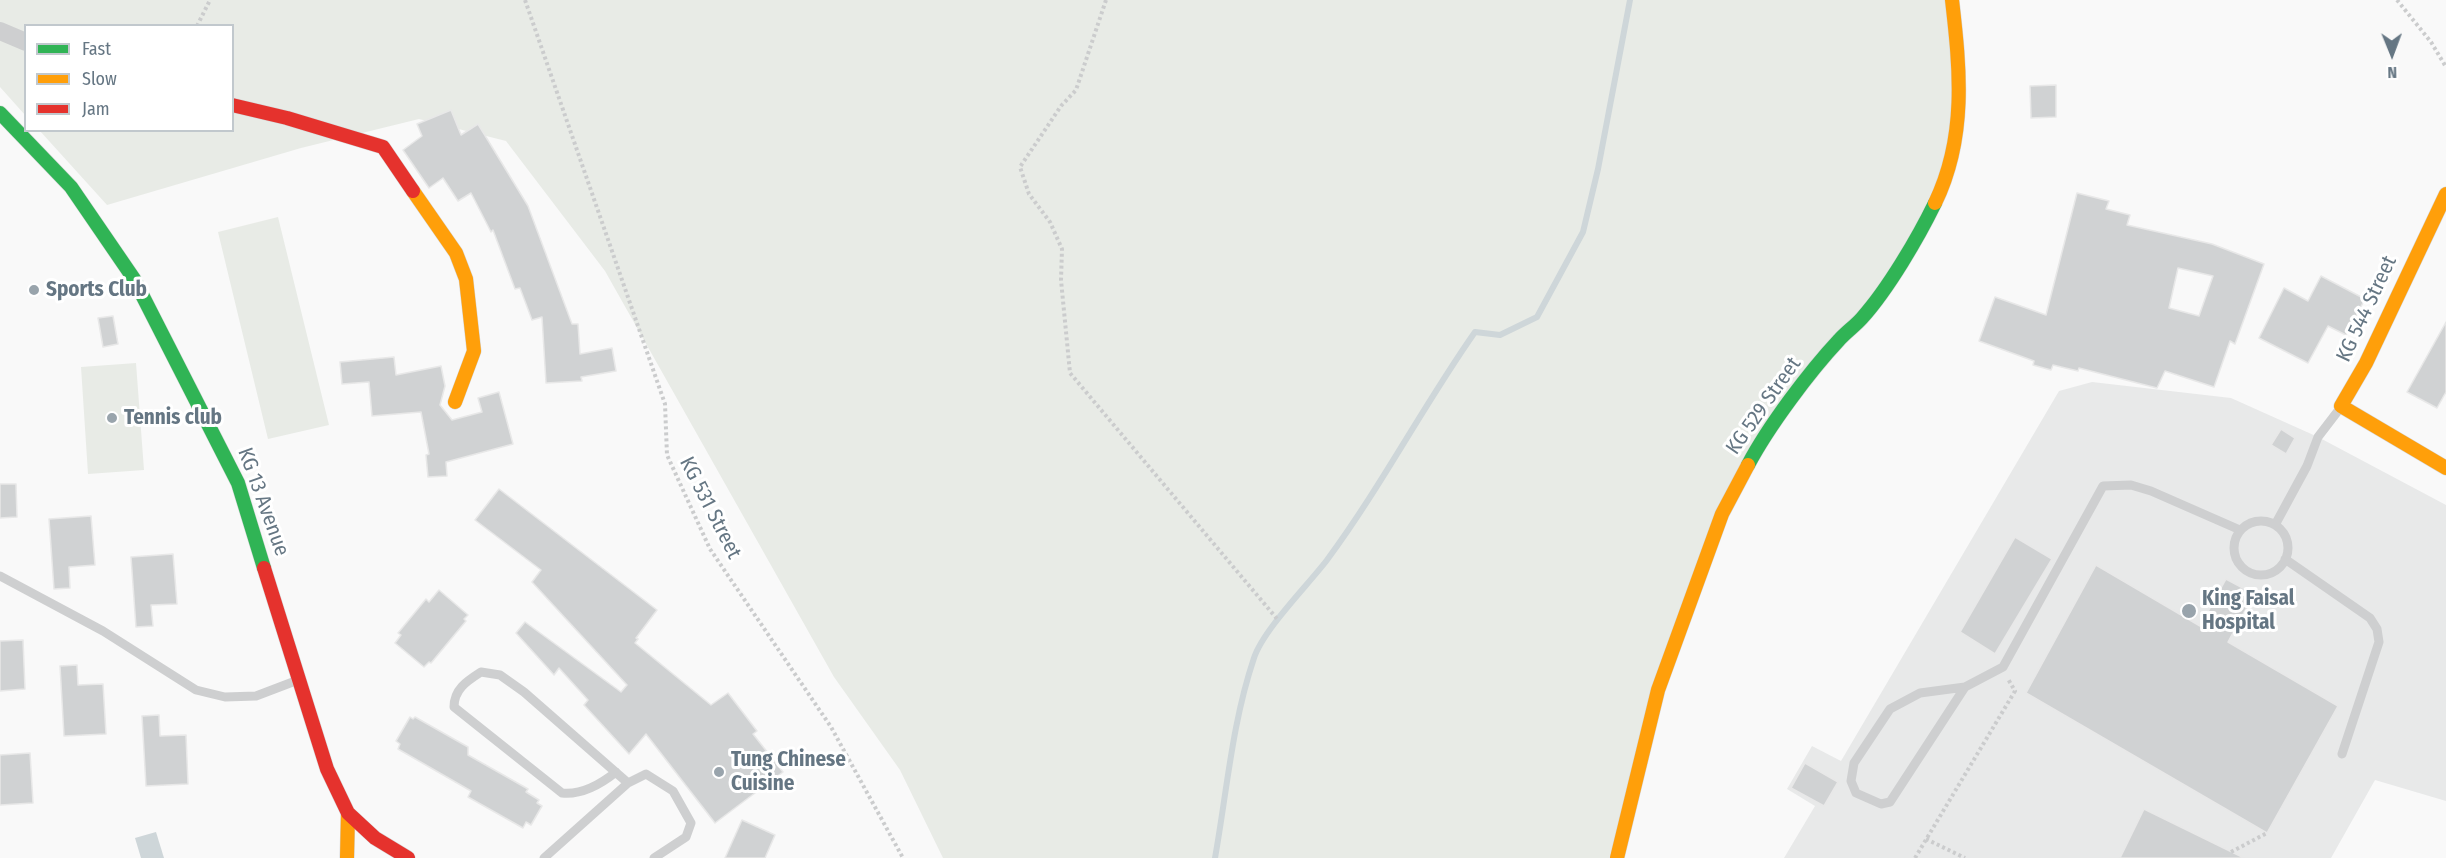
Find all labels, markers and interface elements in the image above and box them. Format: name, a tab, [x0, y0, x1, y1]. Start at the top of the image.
legend	[24, 24, 234, 132]
north arrow	[2362, 24, 2422, 84]
text: Fast	[82, 38, 111, 60]
text: N	[2387, 63, 2397, 82]
text: Slow	[82, 68, 117, 90]
text: Jam	[82, 98, 110, 120]
street label: KG 544 Street	[2331, 252, 2403, 366]
place label: Sports Club	[46, 277, 147, 303]
marker: Sports Club	[27, 283, 41, 297]
street label: KG 529 Street	[1721, 352, 1807, 460]
place label: Tennis club	[124, 405, 222, 431]
marker: Tennis club	[105, 411, 119, 425]
street label: KG 13 Avenue	[232, 444, 294, 560]
street label: KG 531 Street	[674, 453, 746, 563]
place label: King Faisal Hospital	[2202, 586, 2294, 636]
marker: King Faisal Hospital	[2180, 602, 2198, 620]
place label: Tung Chinese Cuisine	[731, 747, 846, 797]
marker: Tung Chinese Cuisine	[712, 765, 726, 779]

